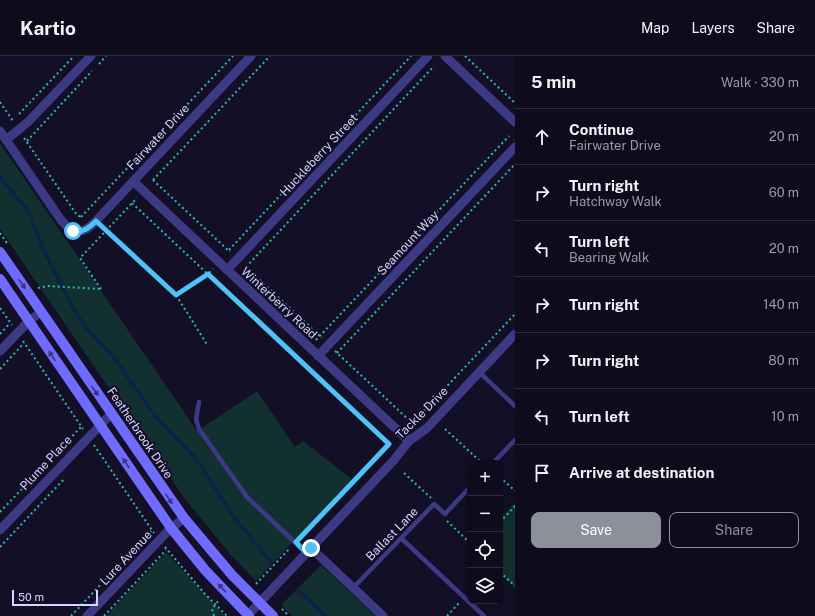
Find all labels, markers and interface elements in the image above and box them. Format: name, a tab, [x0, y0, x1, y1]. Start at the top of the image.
text: Kartio	[20, 17, 76, 39]
text: Map	[641, 20, 669, 36]
text: Layers	[691, 20, 735, 36]
text: Share	[757, 20, 795, 36]
text: 5 min	[531, 72, 576, 92]
text: Walk · 330 m	[721, 75, 799, 90]
street label: Fairwater Drive	[124, 101, 192, 173]
street label: Huckleberry Street	[277, 111, 361, 199]
text: Continue	[569, 121, 634, 138]
icon: ahead	[531, 126, 553, 148]
text: 20 m	[769, 129, 799, 144]
text: Fairwater Drive	[569, 138, 661, 153]
text: Turn right	[569, 177, 639, 194]
icon: right	[531, 182, 553, 204]
text: 60 m	[769, 185, 799, 200]
text: Hatchway Walk	[569, 194, 662, 209]
street label: Seamount Way	[374, 207, 442, 278]
route start	[64, 222, 82, 240]
text: Turn left	[569, 233, 630, 250]
icon: left	[531, 238, 553, 260]
text: 20 m	[769, 241, 799, 256]
text: Bearing Walk	[569, 250, 649, 265]
street label: Winterberry Road	[238, 264, 320, 342]
one-way arrow	[18, 279, 26, 289]
icon: right	[531, 294, 553, 316]
text: Turn right	[569, 296, 639, 313]
text: 140 m	[763, 297, 799, 312]
one-way arrow	[49, 350, 56, 362]
icon: right	[531, 350, 553, 372]
text: Turn right	[569, 352, 639, 369]
text: 80 m	[768, 353, 799, 368]
street label: Tackle Drive	[393, 384, 451, 442]
street label: Featherbrook Drive	[104, 385, 176, 481]
one-way arrow	[91, 386, 99, 397]
icon: left	[531, 406, 553, 428]
text: Turn left	[569, 408, 630, 425]
text: 10 m	[771, 409, 799, 424]
street label: Plume Place	[17, 433, 75, 493]
one-way arrow	[122, 458, 130, 469]
map controls	[467, 460, 503, 604]
button: +	[467, 460, 503, 496]
icon: arrive	[531, 462, 553, 484]
text: Arrive at destination	[569, 464, 714, 481]
one-way arrow	[165, 493, 173, 504]
button: −	[467, 496, 503, 532]
street label: Ballast Lane	[363, 504, 421, 564]
button: Save	[531, 512, 661, 548]
button: Share	[669, 512, 799, 548]
street label: Lure Avenue	[97, 528, 155, 588]
button: locate	[467, 532, 503, 568]
route end	[302, 539, 320, 557]
button: layers	[467, 568, 503, 604]
one-way arrow	[217, 583, 226, 594]
scale bar	[12, 588, 98, 607]
text: 50 m	[18, 591, 44, 603]

